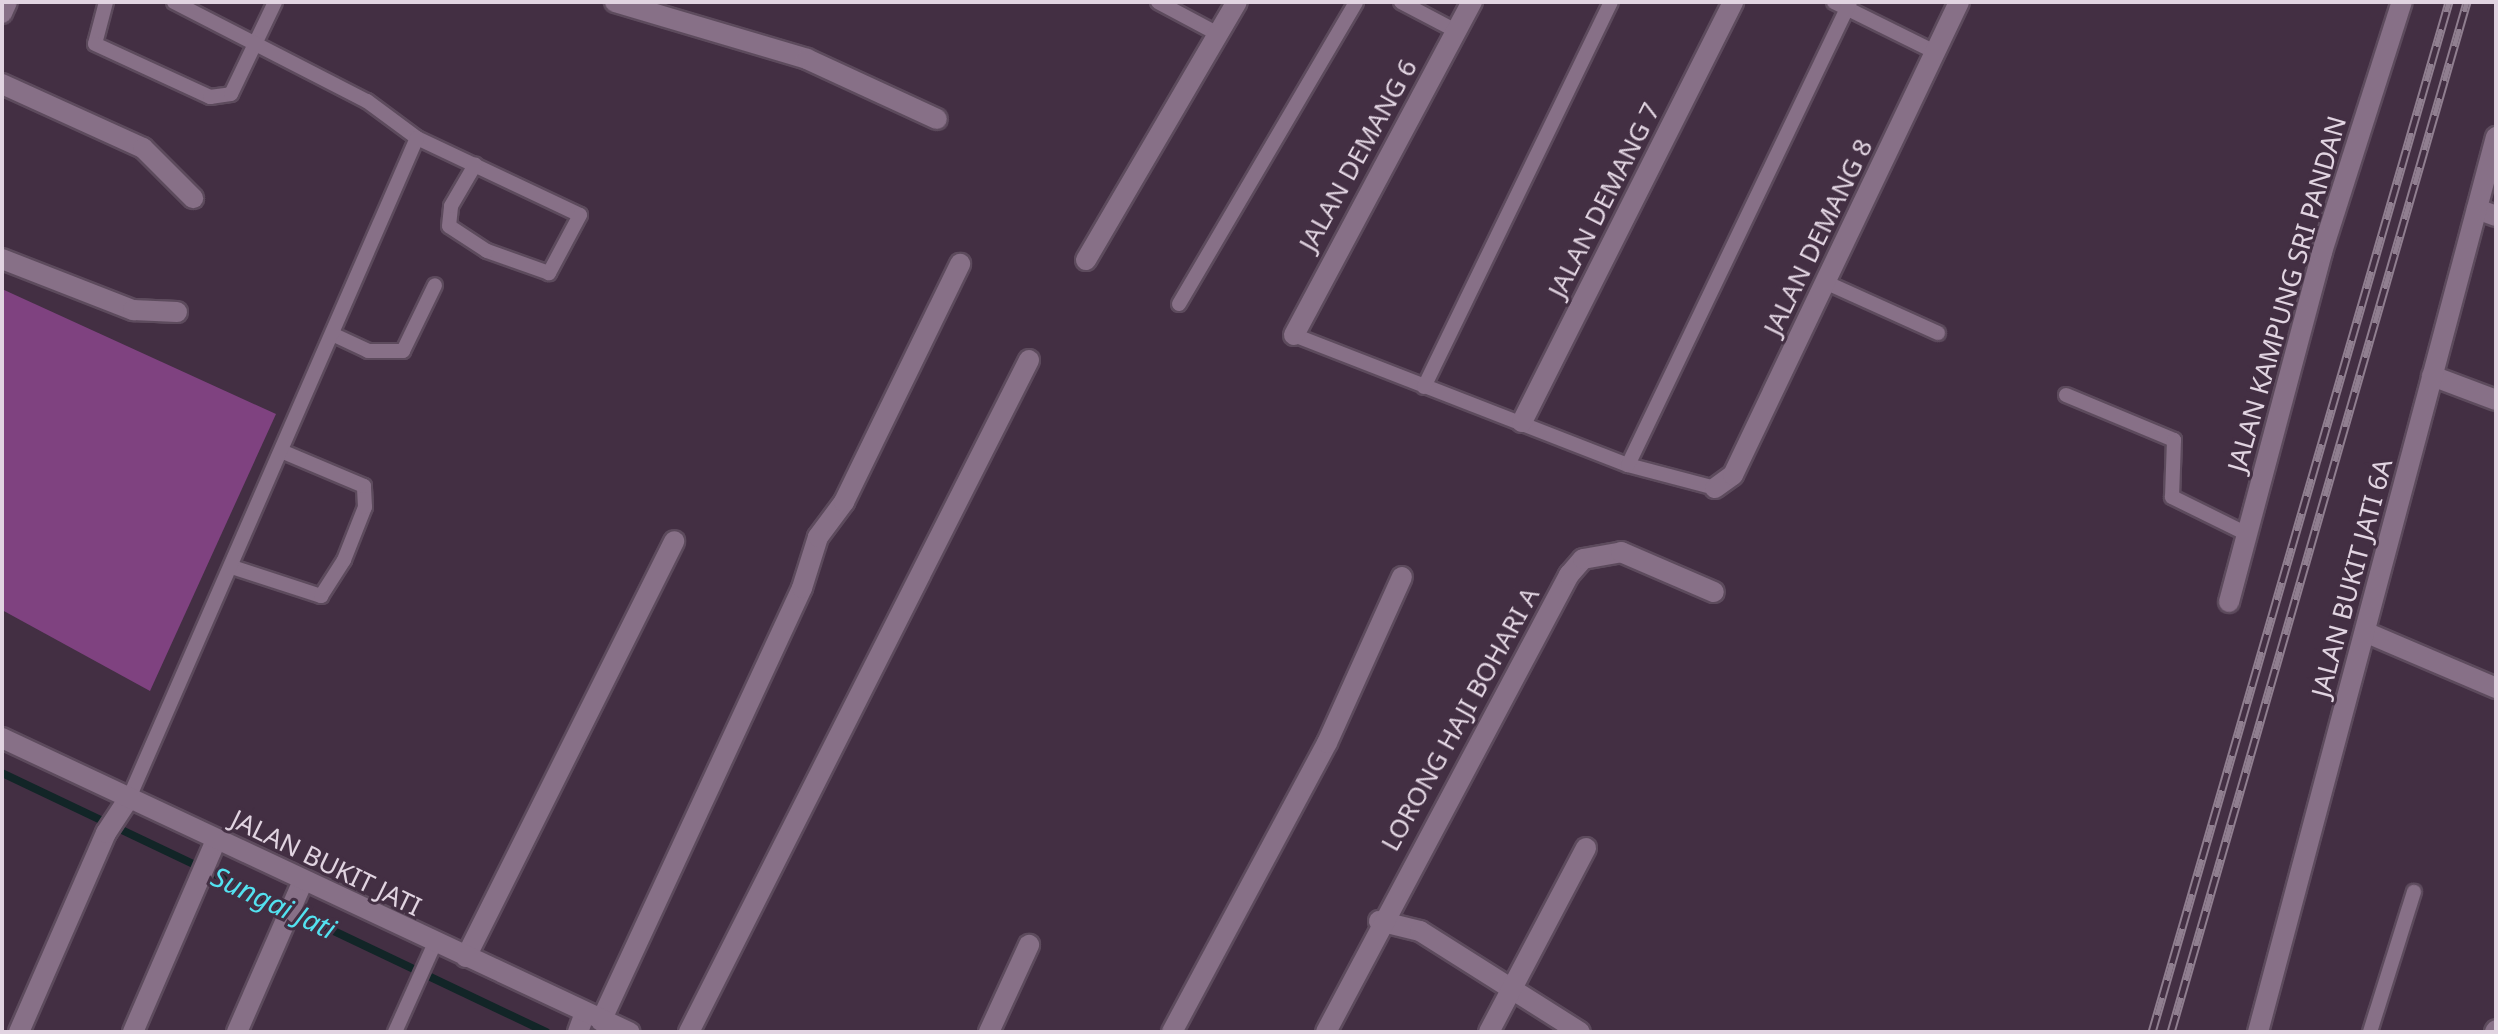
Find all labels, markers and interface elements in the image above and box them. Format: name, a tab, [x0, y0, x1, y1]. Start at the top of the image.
street label: JALAN DEMANG 6	[1292, 54, 1424, 256]
street label: JALAN DEMANG 7	[1541, 97, 1667, 303]
street label: JALAN KAMPUNG SRI PANDAN	[2221, 113, 2353, 475]
street label: JALAN DEMANG 8	[1757, 134, 1879, 340]
street label: JALAN BUKIT JATI 6A	[2305, 455, 2399, 701]
street label: LORONG HAJI BOHARI A	[1374, 582, 1546, 856]
street label: JALAN BUKIT JATI	[226, 803, 426, 923]
water label: Sungai Jati	[207, 859, 341, 945]

